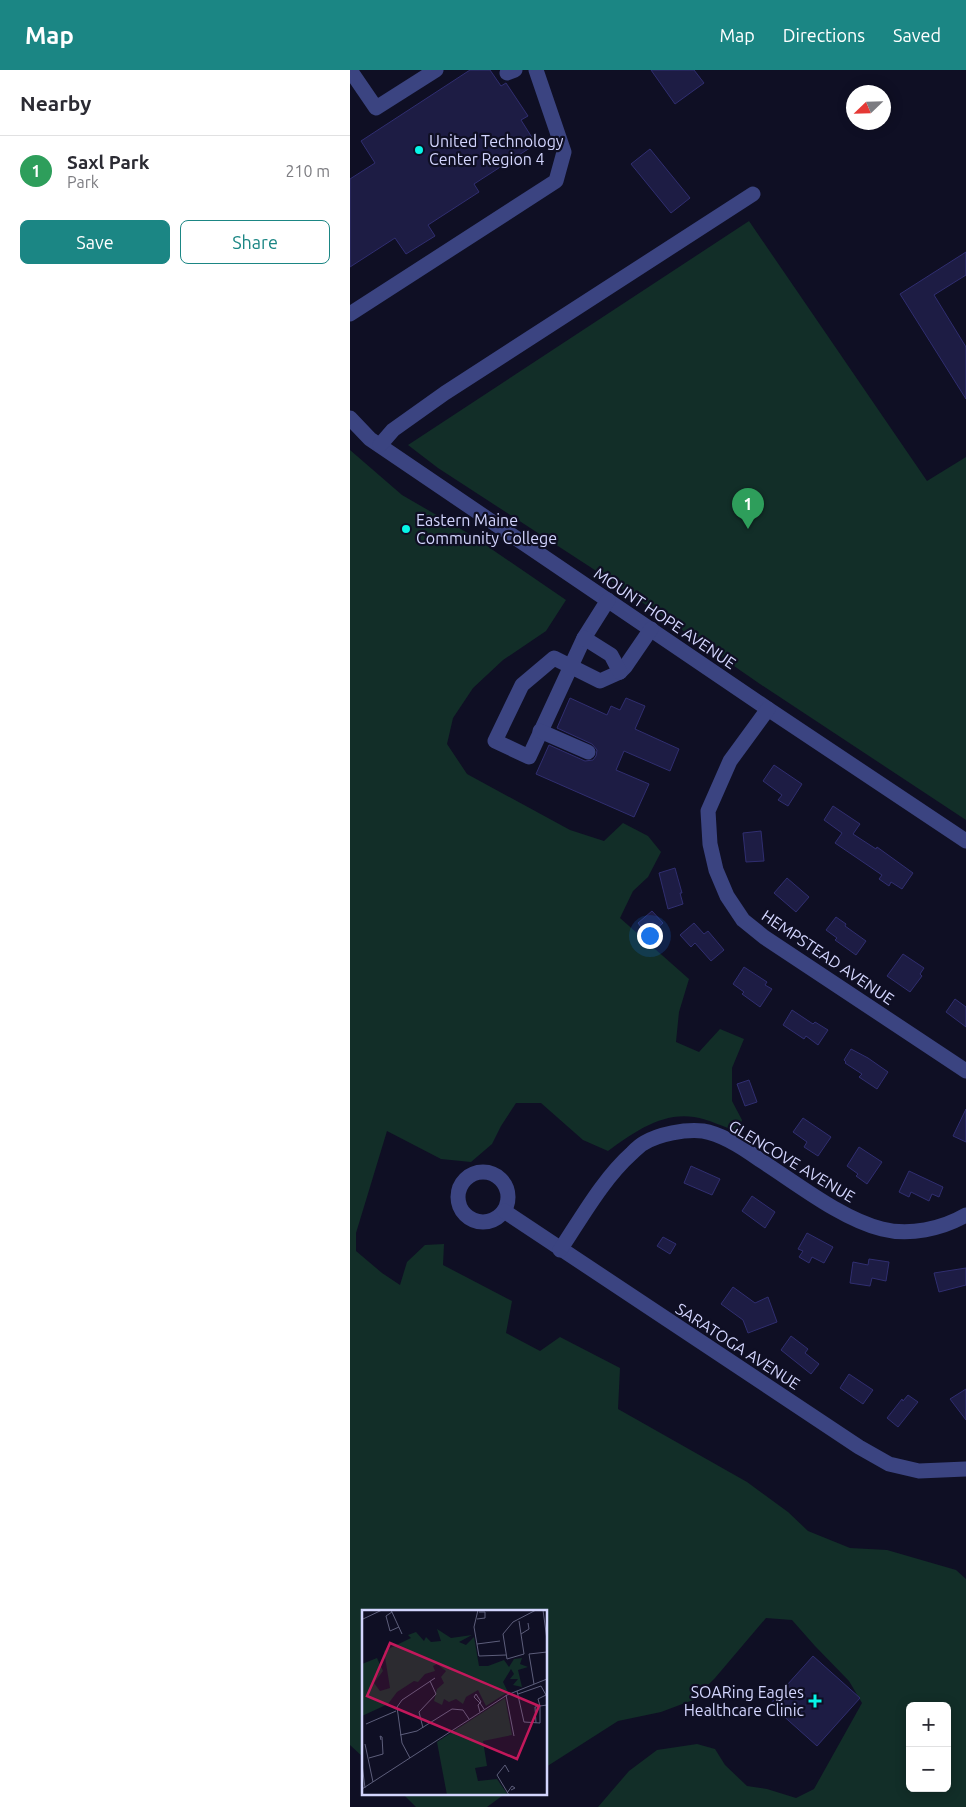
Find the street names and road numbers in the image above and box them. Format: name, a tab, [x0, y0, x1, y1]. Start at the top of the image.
street label: MOUNT HOPE AVENUE	[591, 564, 739, 672]
street label: HEMPSTEAD AVENUE	[759, 906, 897, 1008]
street label: GLENCOVE AVENUE	[726, 1116, 858, 1206]
street label: SARATOGA AVENUE	[673, 1299, 804, 1393]

